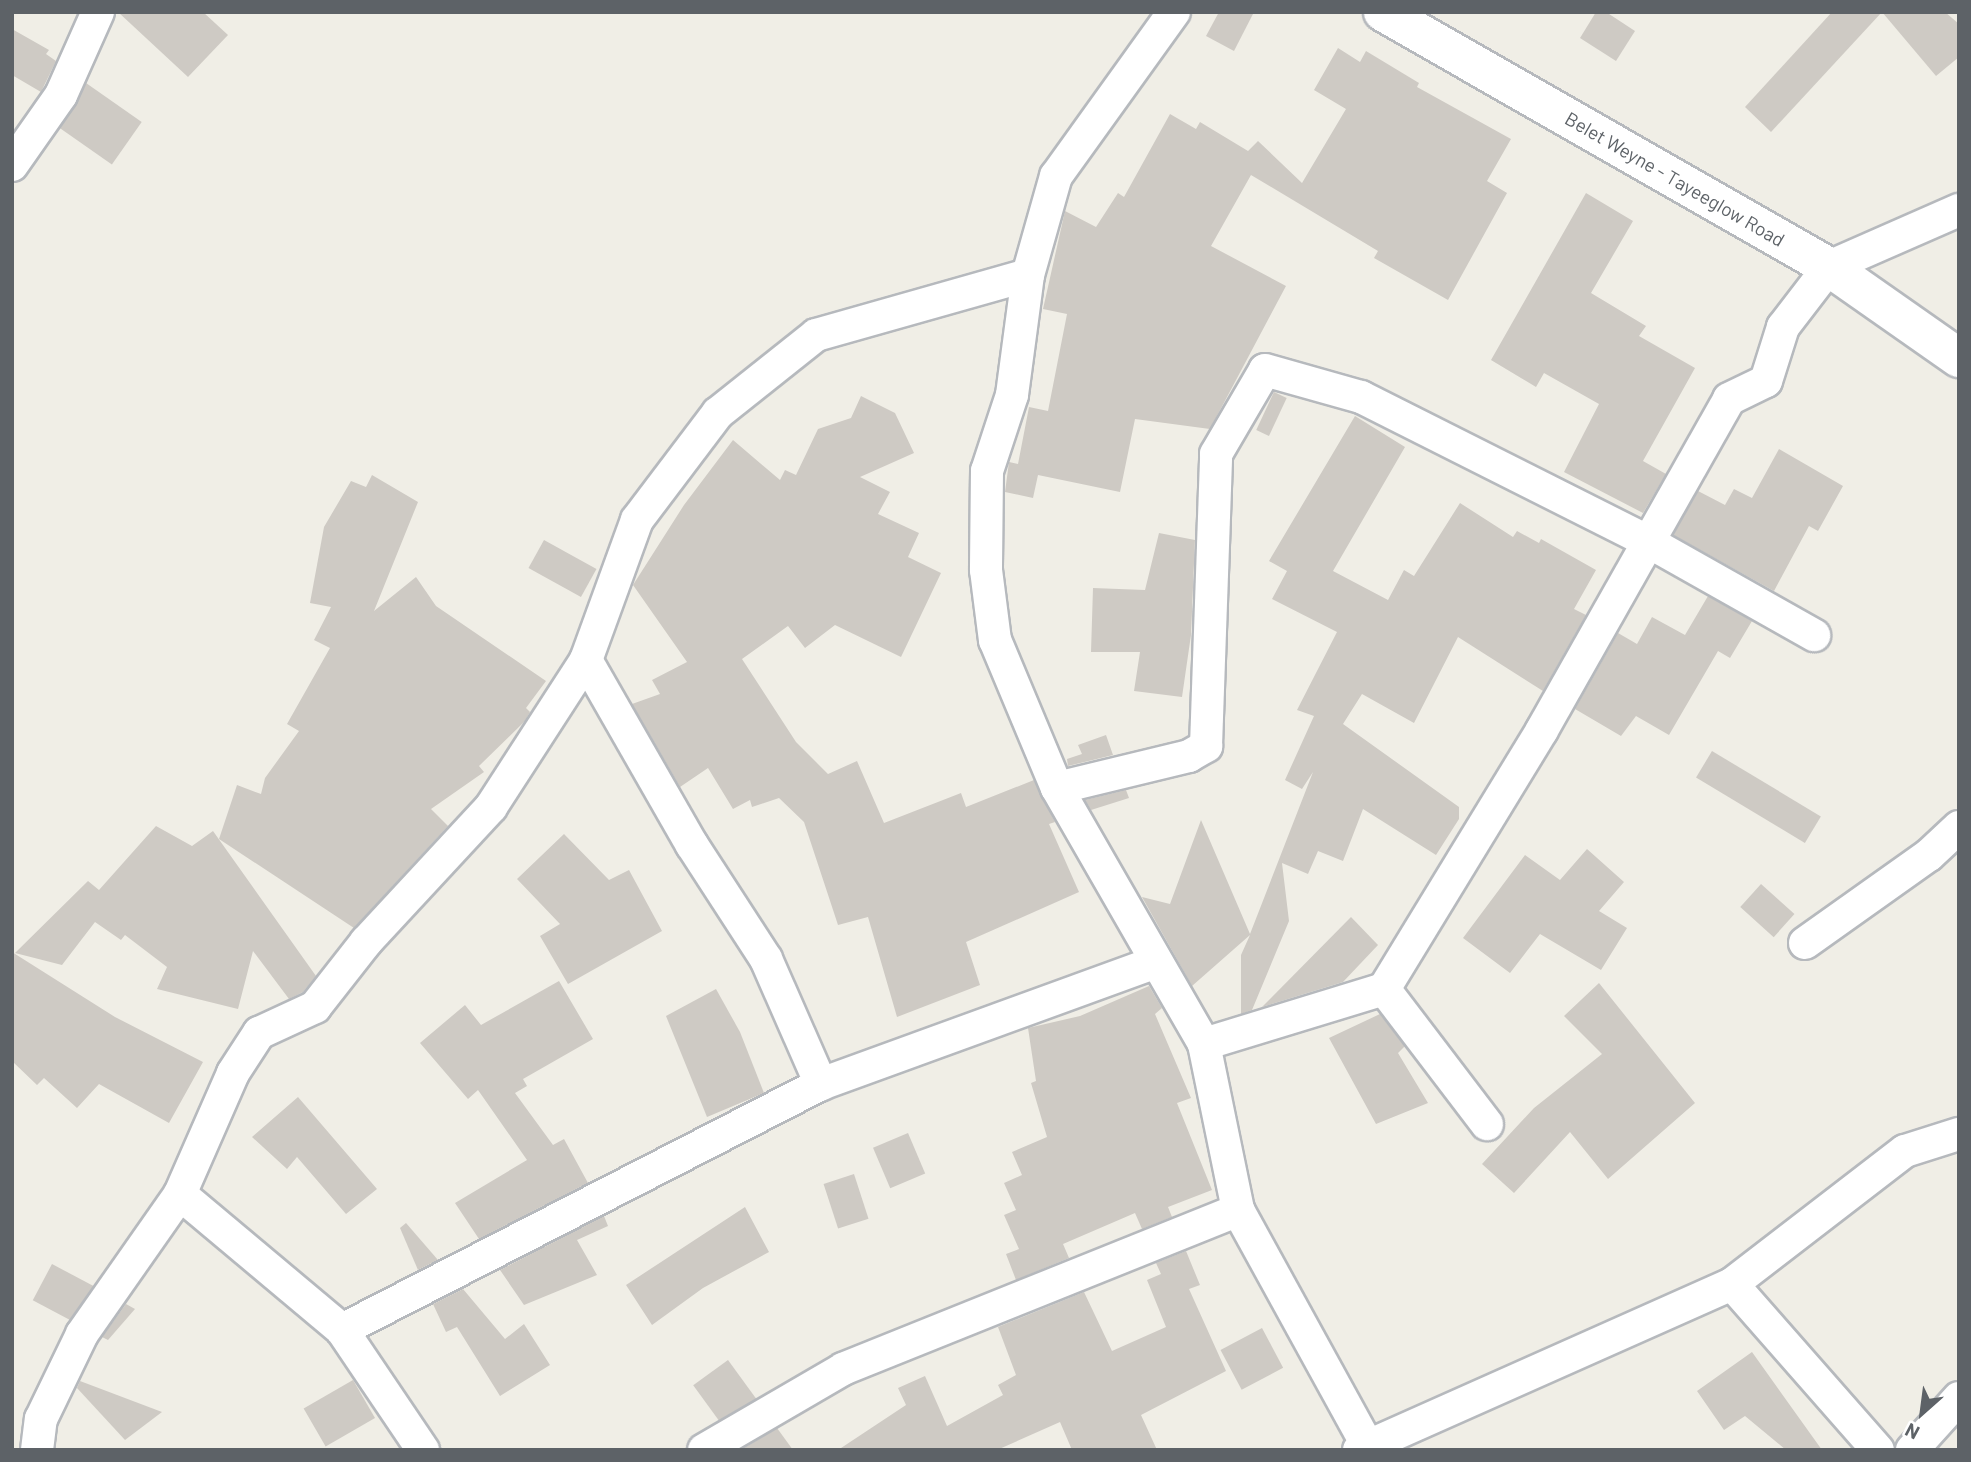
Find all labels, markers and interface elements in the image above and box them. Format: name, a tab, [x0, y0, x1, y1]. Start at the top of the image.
street label: Belet Weyne - Tayeeglow Road	[1561, 107, 1789, 251]
north arrow	[1887, 1378, 1957, 1448]
text: N	[1901, 1419, 1923, 1445]

